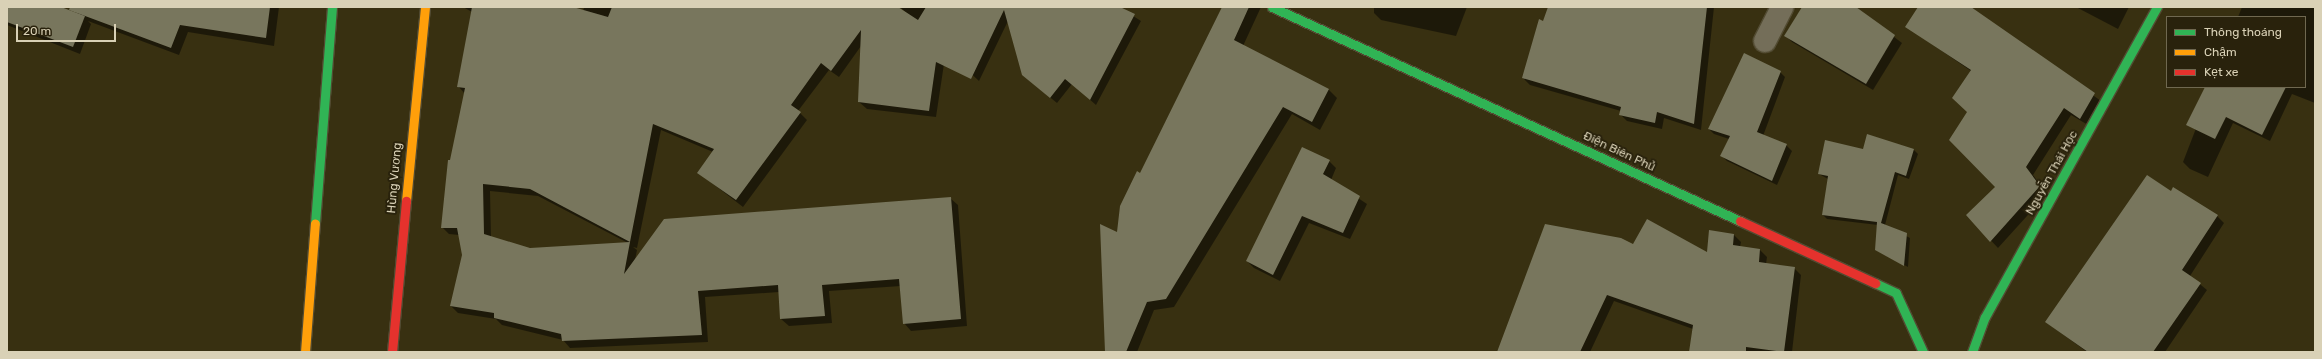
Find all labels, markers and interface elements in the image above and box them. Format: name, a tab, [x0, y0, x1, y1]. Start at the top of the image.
scale bar	[18, 16, 118, 42]
legend	[2166, 16, 2306, 88]
text: 20 m	[23, 24, 51, 38]
text: Thông thoáng	[2204, 25, 2282, 39]
text: Chậm	[2204, 45, 2237, 59]
text: Kẹt xe	[2204, 65, 2239, 79]
street label: Nguyễn Thái Học	[2023, 128, 2081, 218]
street label: Điện Biên Phủ	[1581, 129, 1657, 175]
street label: Hùng Vương	[385, 142, 405, 214]

